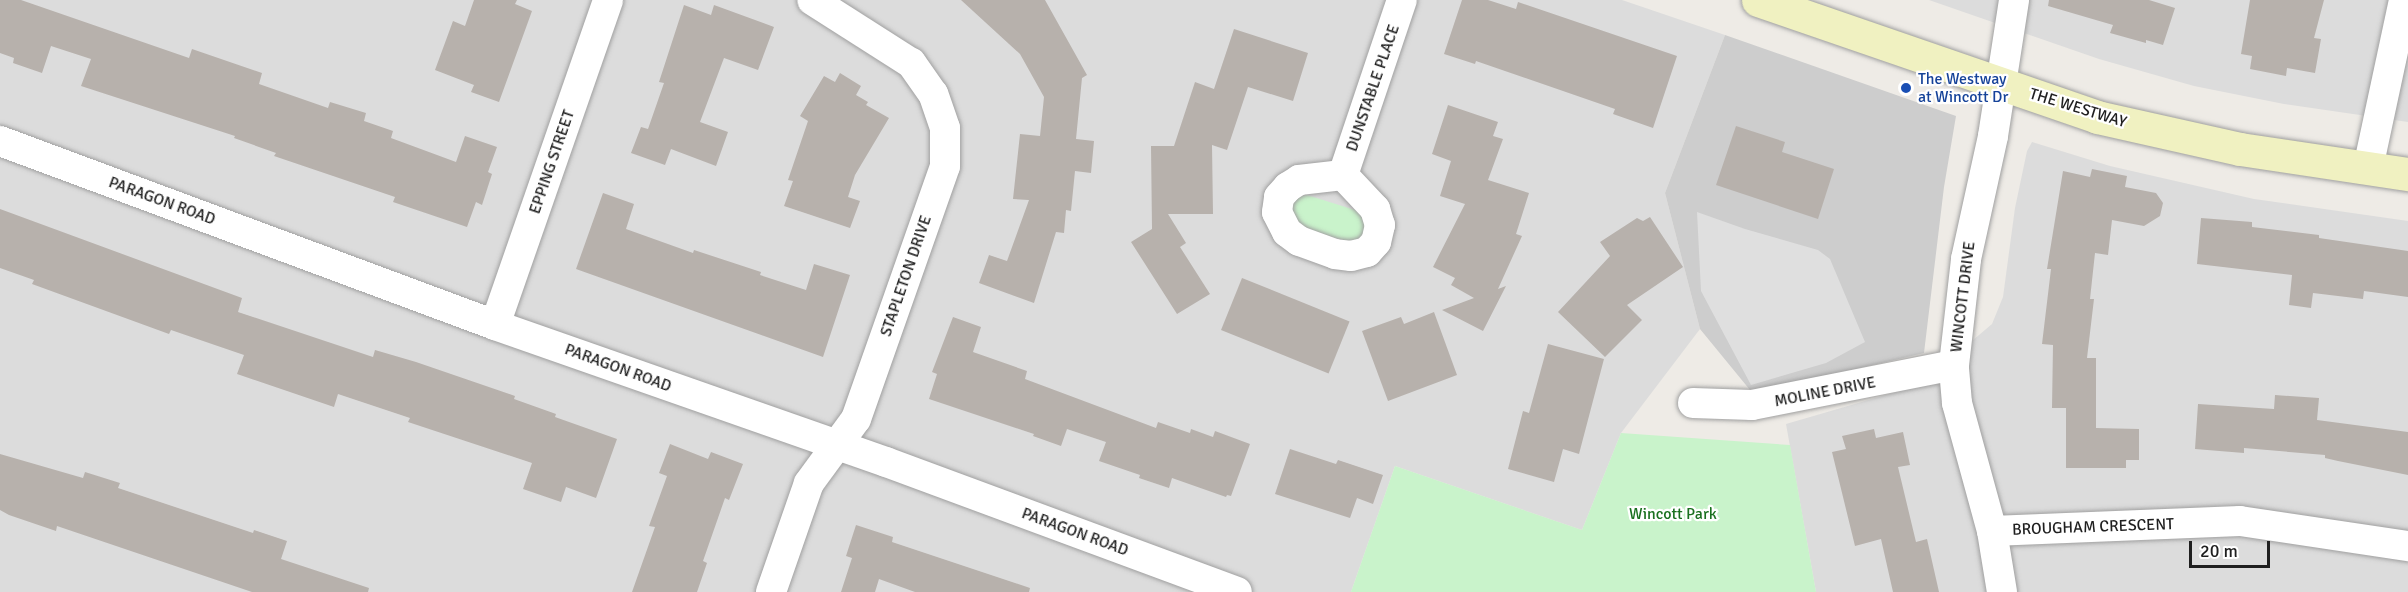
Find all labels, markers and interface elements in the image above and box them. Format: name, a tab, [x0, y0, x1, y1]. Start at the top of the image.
street label: DUNSTABLE PLACE	[1342, 22, 1404, 154]
place label: The Westway at Wincott Dr	[1918, 69, 2008, 107]
marker: The Westway at Wincott Dr	[1899, 81, 1913, 95]
street label: THE WESTWAY	[2027, 84, 2129, 132]
street label: EPPING STREET	[525, 108, 579, 216]
street label: PARAGON ROAD	[106, 173, 218, 229]
street label: STAPLETON DRIVE	[876, 213, 936, 339]
street label: WINCOTT DRIVE	[1947, 241, 1979, 353]
street label: PARAGON ROAD	[562, 340, 674, 396]
street label: MOLINE DRIVE	[1773, 373, 1877, 411]
street label: PARAGON ROAD	[1019, 504, 1131, 560]
park label: Wincott Park	[1629, 504, 1717, 524]
street label: BROUGHAM CRESCENT	[2012, 515, 2174, 539]
scale bar	[2192, 529, 2273, 567]
text: 20 m	[2200, 540, 2238, 562]

